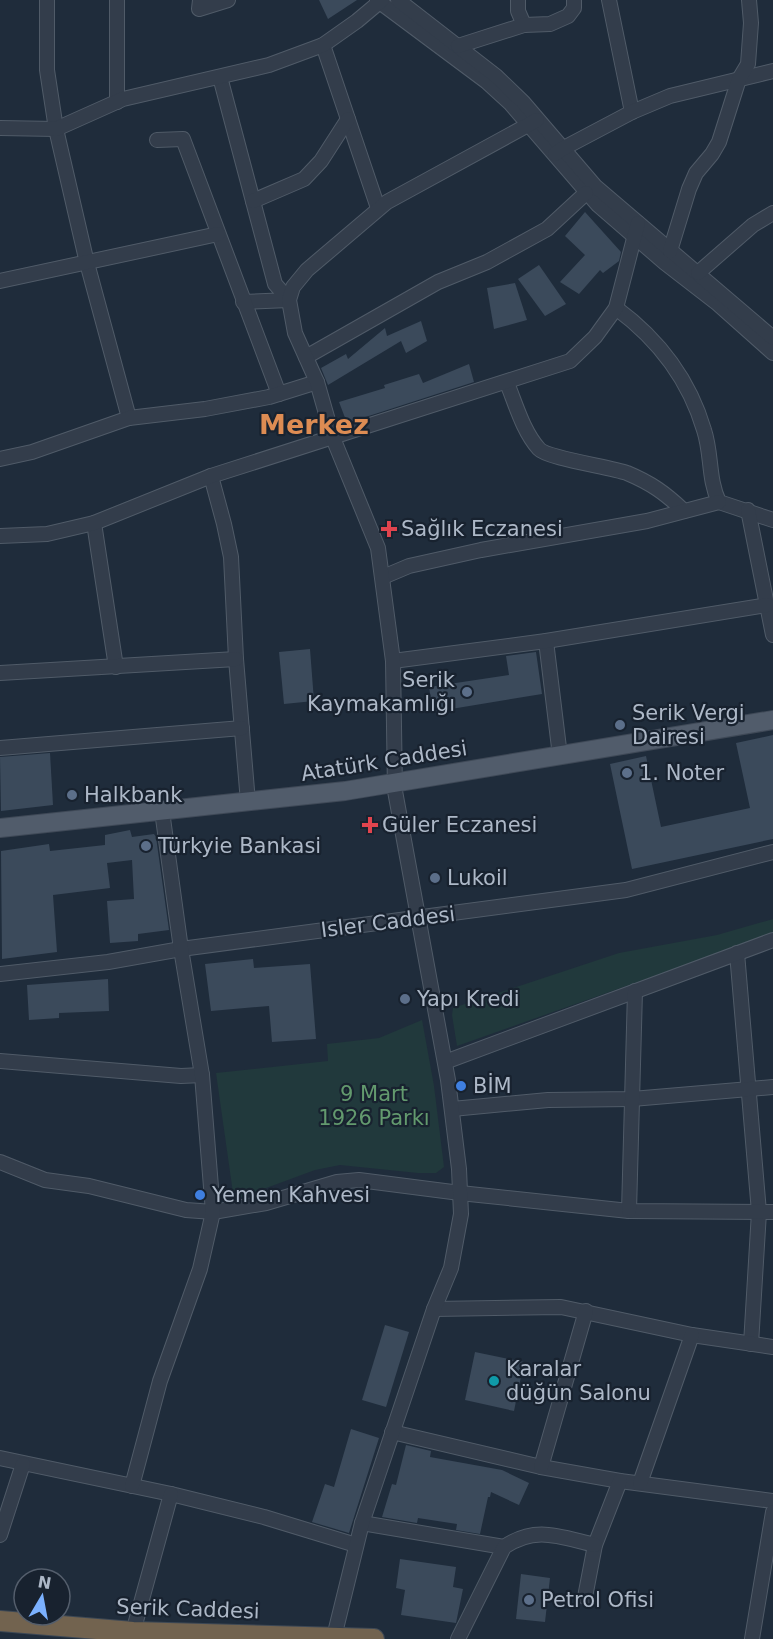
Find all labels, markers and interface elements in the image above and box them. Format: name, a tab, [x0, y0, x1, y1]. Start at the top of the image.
district label: Merkez	[259, 409, 369, 440]
place label: Sağlık Eczanesi	[401, 517, 563, 541]
marker: Sağlık Eczanesi	[382, 522, 396, 536]
place label: Serik Kaymakamlığı	[307, 668, 456, 716]
marker: Serik Kaymakamlığı	[460, 685, 474, 699]
place label: Serik Vergi Dairesi	[632, 701, 745, 749]
marker: Serik Vergi Dairesi	[613, 718, 627, 732]
street label: Atatürk Caddesi	[299, 736, 469, 786]
place label: 1. Noter	[639, 761, 724, 785]
marker: 1. Noter	[620, 766, 634, 780]
place label: Halkbank	[84, 783, 183, 807]
marker: Halkbank	[65, 788, 79, 802]
place label: Güler Eczanesi	[382, 813, 537, 837]
marker: Güler Eczanesi	[363, 818, 377, 832]
place label: Türkyie Bankasi	[157, 834, 321, 858]
marker: Türkyie Bankasi	[139, 839, 153, 853]
place label: Lukoil	[447, 866, 508, 890]
marker: Lukoil	[428, 871, 442, 885]
street label: Isler Caddesi	[319, 902, 457, 942]
place label: Yapı Kredi	[416, 987, 520, 1011]
marker: Yapı Kredi	[398, 992, 412, 1006]
place label: BİM	[473, 1073, 512, 1098]
marker: BİM	[454, 1079, 468, 1093]
park label: 9 Mart 1926 Parkı	[318, 1082, 430, 1130]
place label: Yemen Kahvesi	[211, 1183, 370, 1207]
marker: Yemen Kahvesi	[193, 1188, 207, 1202]
place label: Karalar düğün Salonu	[506, 1357, 651, 1405]
marker: Karalar düğün Salonu	[487, 1374, 501, 1388]
north arrow	[12, 1567, 72, 1627]
text: N	[36, 1572, 53, 1593]
place label: Petrol Ofisi	[541, 1588, 654, 1612]
marker: Petrol Ofisi	[522, 1593, 536, 1607]
street label: Serik Caddesi	[116, 1595, 260, 1623]

